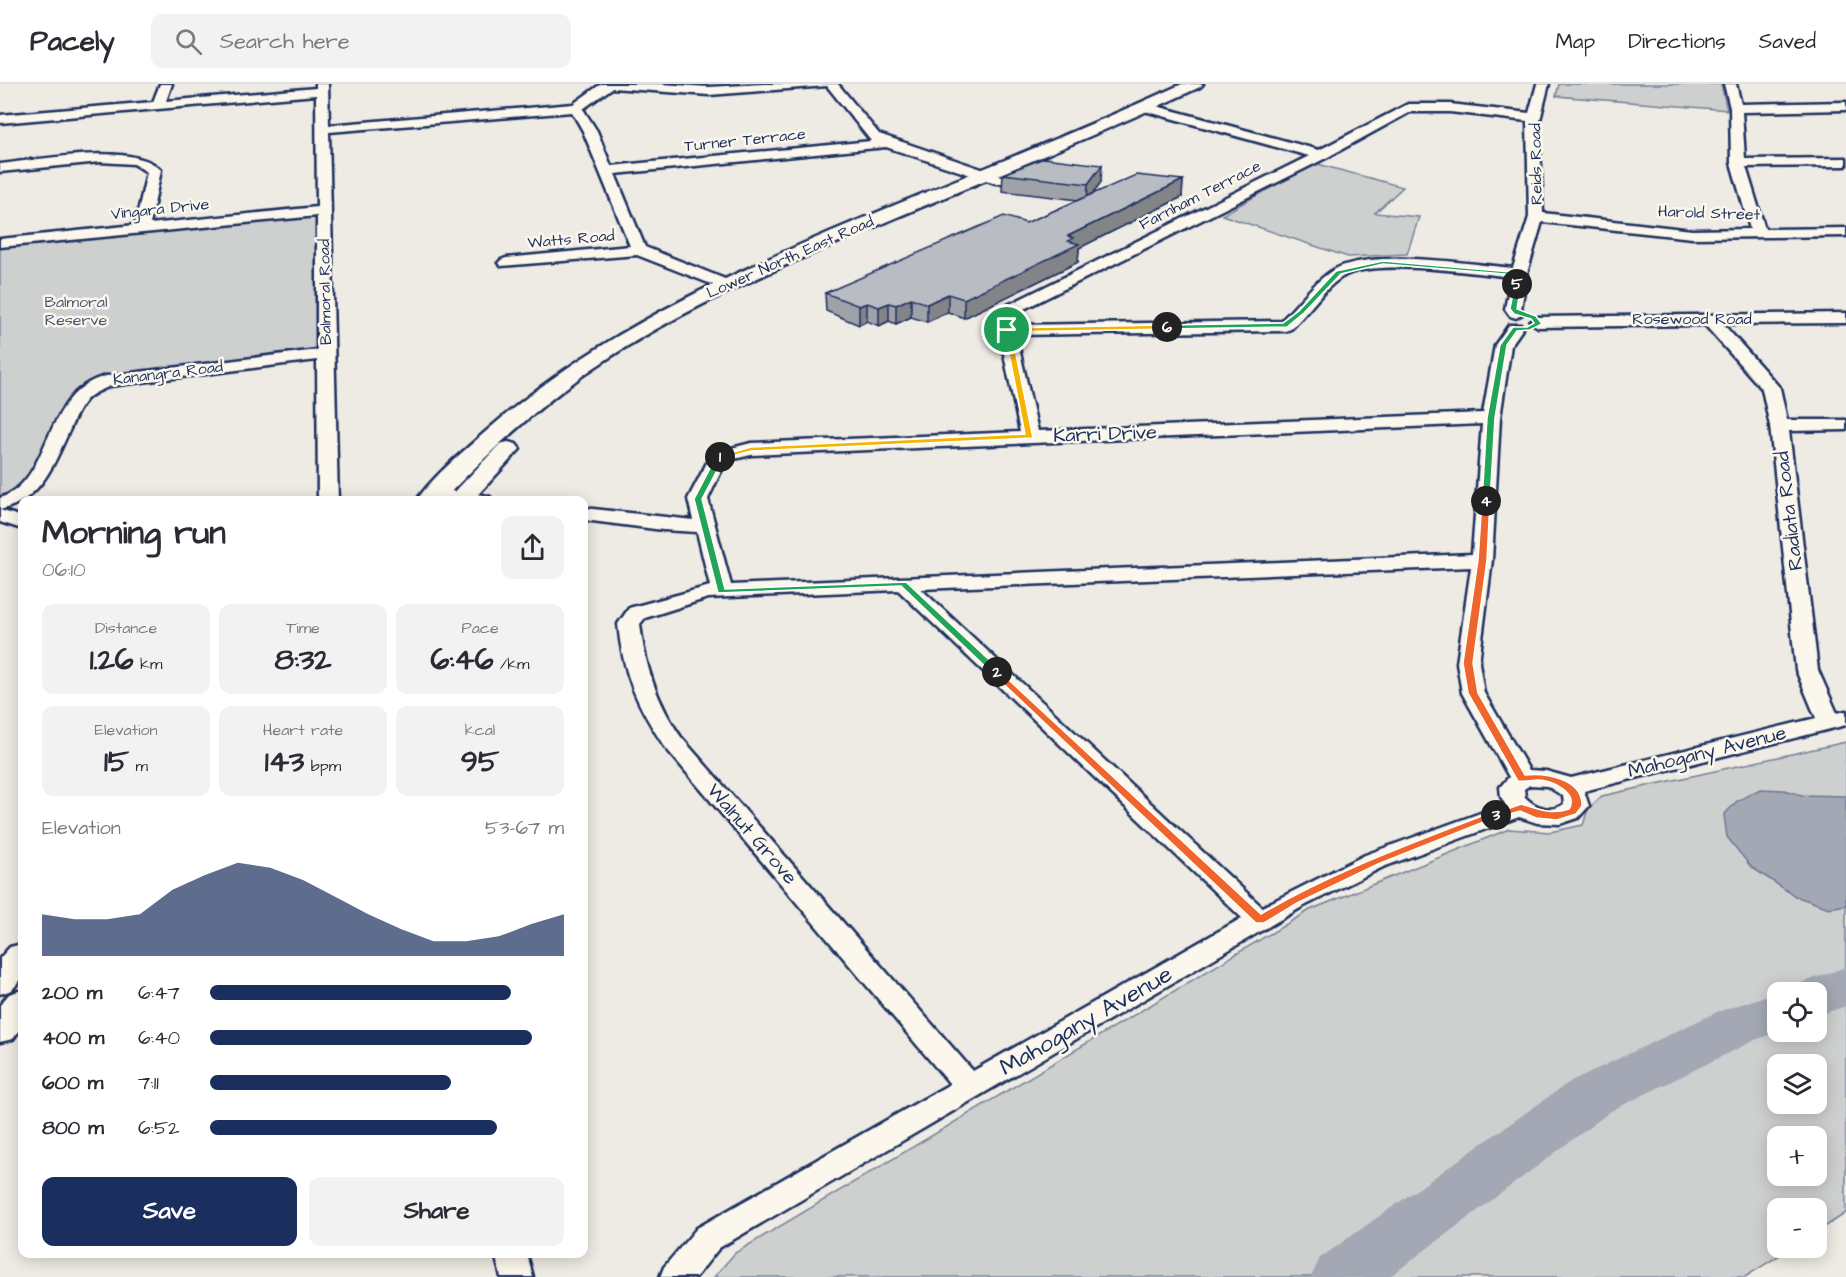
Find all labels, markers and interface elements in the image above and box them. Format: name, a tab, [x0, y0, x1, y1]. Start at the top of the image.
search box	[151, 14, 571, 68]
text: Pacely	[30, 22, 115, 61]
icon: search	[172, 25, 205, 58]
text: Search here	[220, 26, 350, 57]
text: Map	[1555, 27, 1595, 56]
text: Directions	[1628, 27, 1726, 56]
text: Saved	[1759, 27, 1816, 56]
street label: Turner Terrace	[683, 123, 807, 157]
street label: Reids Road	[1524, 123, 1548, 205]
street label: Farnham Terrace	[1135, 155, 1265, 235]
street label: Vingara Drive	[110, 193, 211, 226]
street label: Harold Street	[1658, 200, 1761, 226]
street label: Lower North East Road	[703, 210, 877, 304]
street label: Watts Road	[527, 224, 615, 254]
street label: Balmoral Road	[313, 239, 337, 345]
pin: 5	[1502, 269, 1532, 299]
text: 5	[1511, 273, 1523, 295]
park label: Balmoral Reserve	[45, 291, 108, 331]
pin	[981, 304, 1032, 355]
street label: Rosewood Road	[1632, 308, 1752, 330]
pin: 6	[1152, 312, 1182, 342]
icon: arrive	[990, 313, 1023, 346]
text: 6	[1162, 316, 1172, 338]
street label: Kanangra Road	[112, 355, 224, 392]
street label: Karri Drive	[1053, 418, 1157, 450]
pin: 1	[705, 442, 735, 472]
text: 1	[719, 446, 721, 468]
street label: Radiata Road	[1768, 450, 1810, 572]
pin: 4	[1471, 486, 1501, 516]
text: 4	[1481, 490, 1491, 512]
text: Morning run	[42, 510, 226, 556]
button: share	[501, 516, 564, 579]
text: 06:10	[42, 556, 86, 584]
text: Distance	[95, 617, 157, 639]
text: Time	[286, 617, 320, 639]
text: Pace	[461, 617, 499, 639]
text: 1.26	[90, 639, 134, 681]
text: 8:32	[275, 639, 331, 681]
text: 6:46	[430, 639, 494, 681]
text: km	[134, 653, 162, 675]
text: /km	[494, 653, 530, 675]
pin: 2	[982, 657, 1012, 687]
text: 2	[992, 661, 1002, 683]
text: Elevation	[95, 719, 157, 741]
text: Heart rate	[263, 719, 343, 741]
text: kcal	[465, 719, 495, 741]
street label: Mahogany Avenue	[1625, 719, 1790, 786]
text: 15	[104, 741, 129, 783]
text: 143	[265, 741, 304, 783]
text: 95	[461, 741, 499, 783]
text: m	[129, 755, 148, 777]
text: bpm	[304, 755, 341, 777]
street label: Walnut Grove	[700, 777, 804, 891]
pin: 3	[1481, 800, 1511, 830]
text: 3	[1492, 804, 1500, 826]
text: Elevation	[42, 814, 121, 842]
text: 53–67 m	[485, 814, 564, 842]
street label: Mahogany Avenue	[993, 958, 1179, 1085]
text: 200 m	[42, 979, 102, 1007]
text: 6:47	[138, 979, 180, 1007]
map controls	[1767, 982, 1827, 1258]
button: locate	[1767, 982, 1827, 1042]
text: 400 m	[42, 1024, 104, 1052]
text: 6:40	[138, 1024, 180, 1052]
button: layers	[1767, 1054, 1827, 1114]
text: 600 m	[42, 1069, 103, 1097]
text: 7:11	[138, 1069, 159, 1097]
text: 800 m	[42, 1114, 104, 1142]
text: 6:52	[138, 1114, 179, 1142]
button: +	[1767, 1126, 1827, 1186]
button: Save	[42, 1177, 297, 1246]
button: Share	[309, 1177, 564, 1246]
button: −	[1767, 1198, 1827, 1258]

